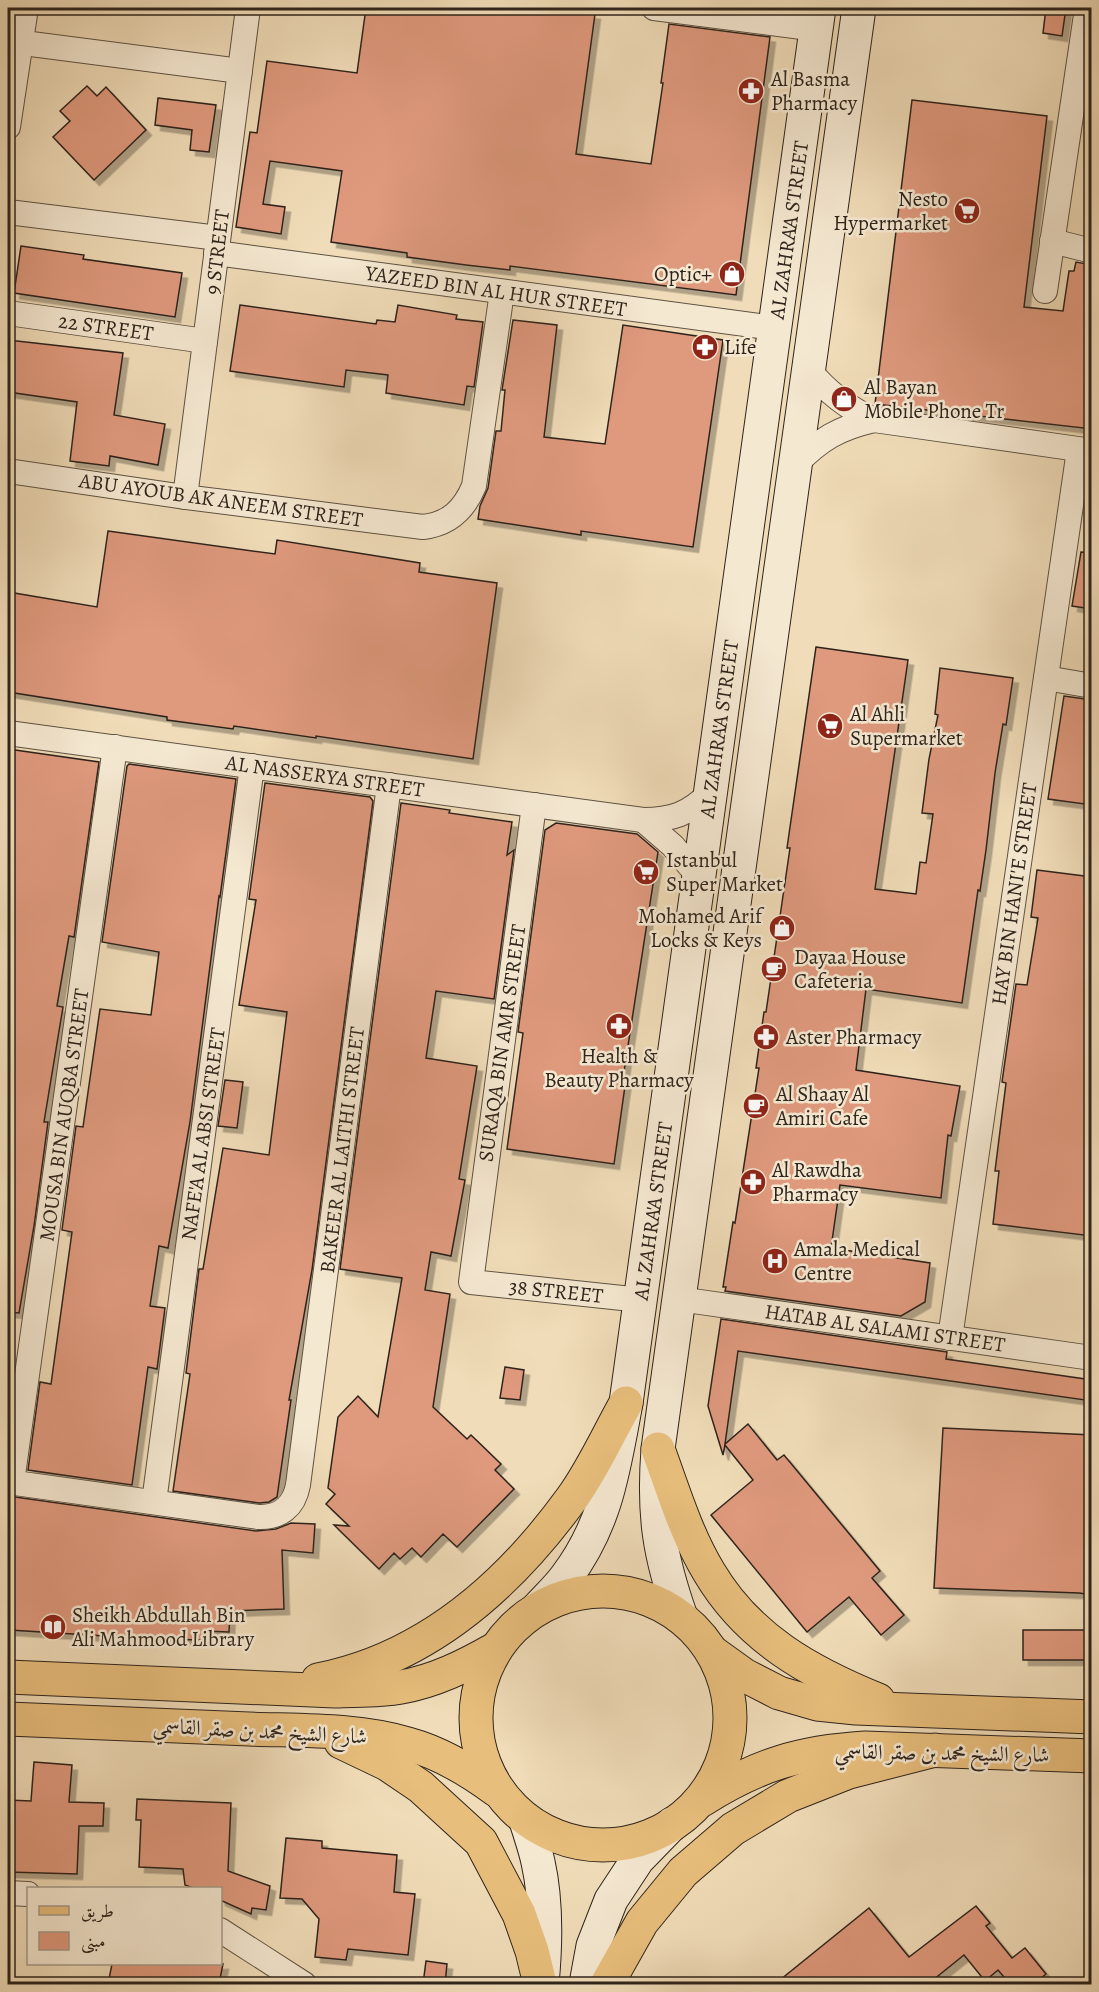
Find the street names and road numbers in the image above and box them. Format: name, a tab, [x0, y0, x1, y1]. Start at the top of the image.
street label: AL ZAHRA'A STREET	[762, 138, 815, 322]
street label: 9 STREET	[198, 207, 236, 296]
street label: YAZEED BIN AL HUR STREET	[363, 259, 629, 323]
street label: 22 STREET	[57, 306, 156, 348]
street label: ABU AYOUB AK ANEEM STREET	[76, 466, 365, 534]
street label: AL ZAHRA'A STREET	[692, 637, 745, 821]
street label: AL NASSERYA STREET	[223, 748, 427, 804]
street label: HAY BIN HANI'E STREET	[985, 780, 1044, 1007]
street label: SURAQA BIN AMR STREET	[471, 922, 533, 1163]
street label: MOUSA BIN AUQBA STREET	[32, 986, 96, 1243]
street label: NAFE'A AL ABSI STREET	[174, 1025, 232, 1242]
street label: BAKEER AL LAITHI STREET	[313, 1025, 371, 1275]
street label: AL ZAHRA'A STREET	[626, 1119, 679, 1303]
street label: 38 STREET	[507, 1272, 605, 1310]
street label: HATAB AL SALAMI STREET	[763, 1297, 1007, 1359]
street label: شارع الشيخ محمد بن صقر القاسمي	[152, 1711, 368, 1757]
street label: شارع الشيخ محمد بن صقر القاسمي	[834, 1737, 1050, 1775]

